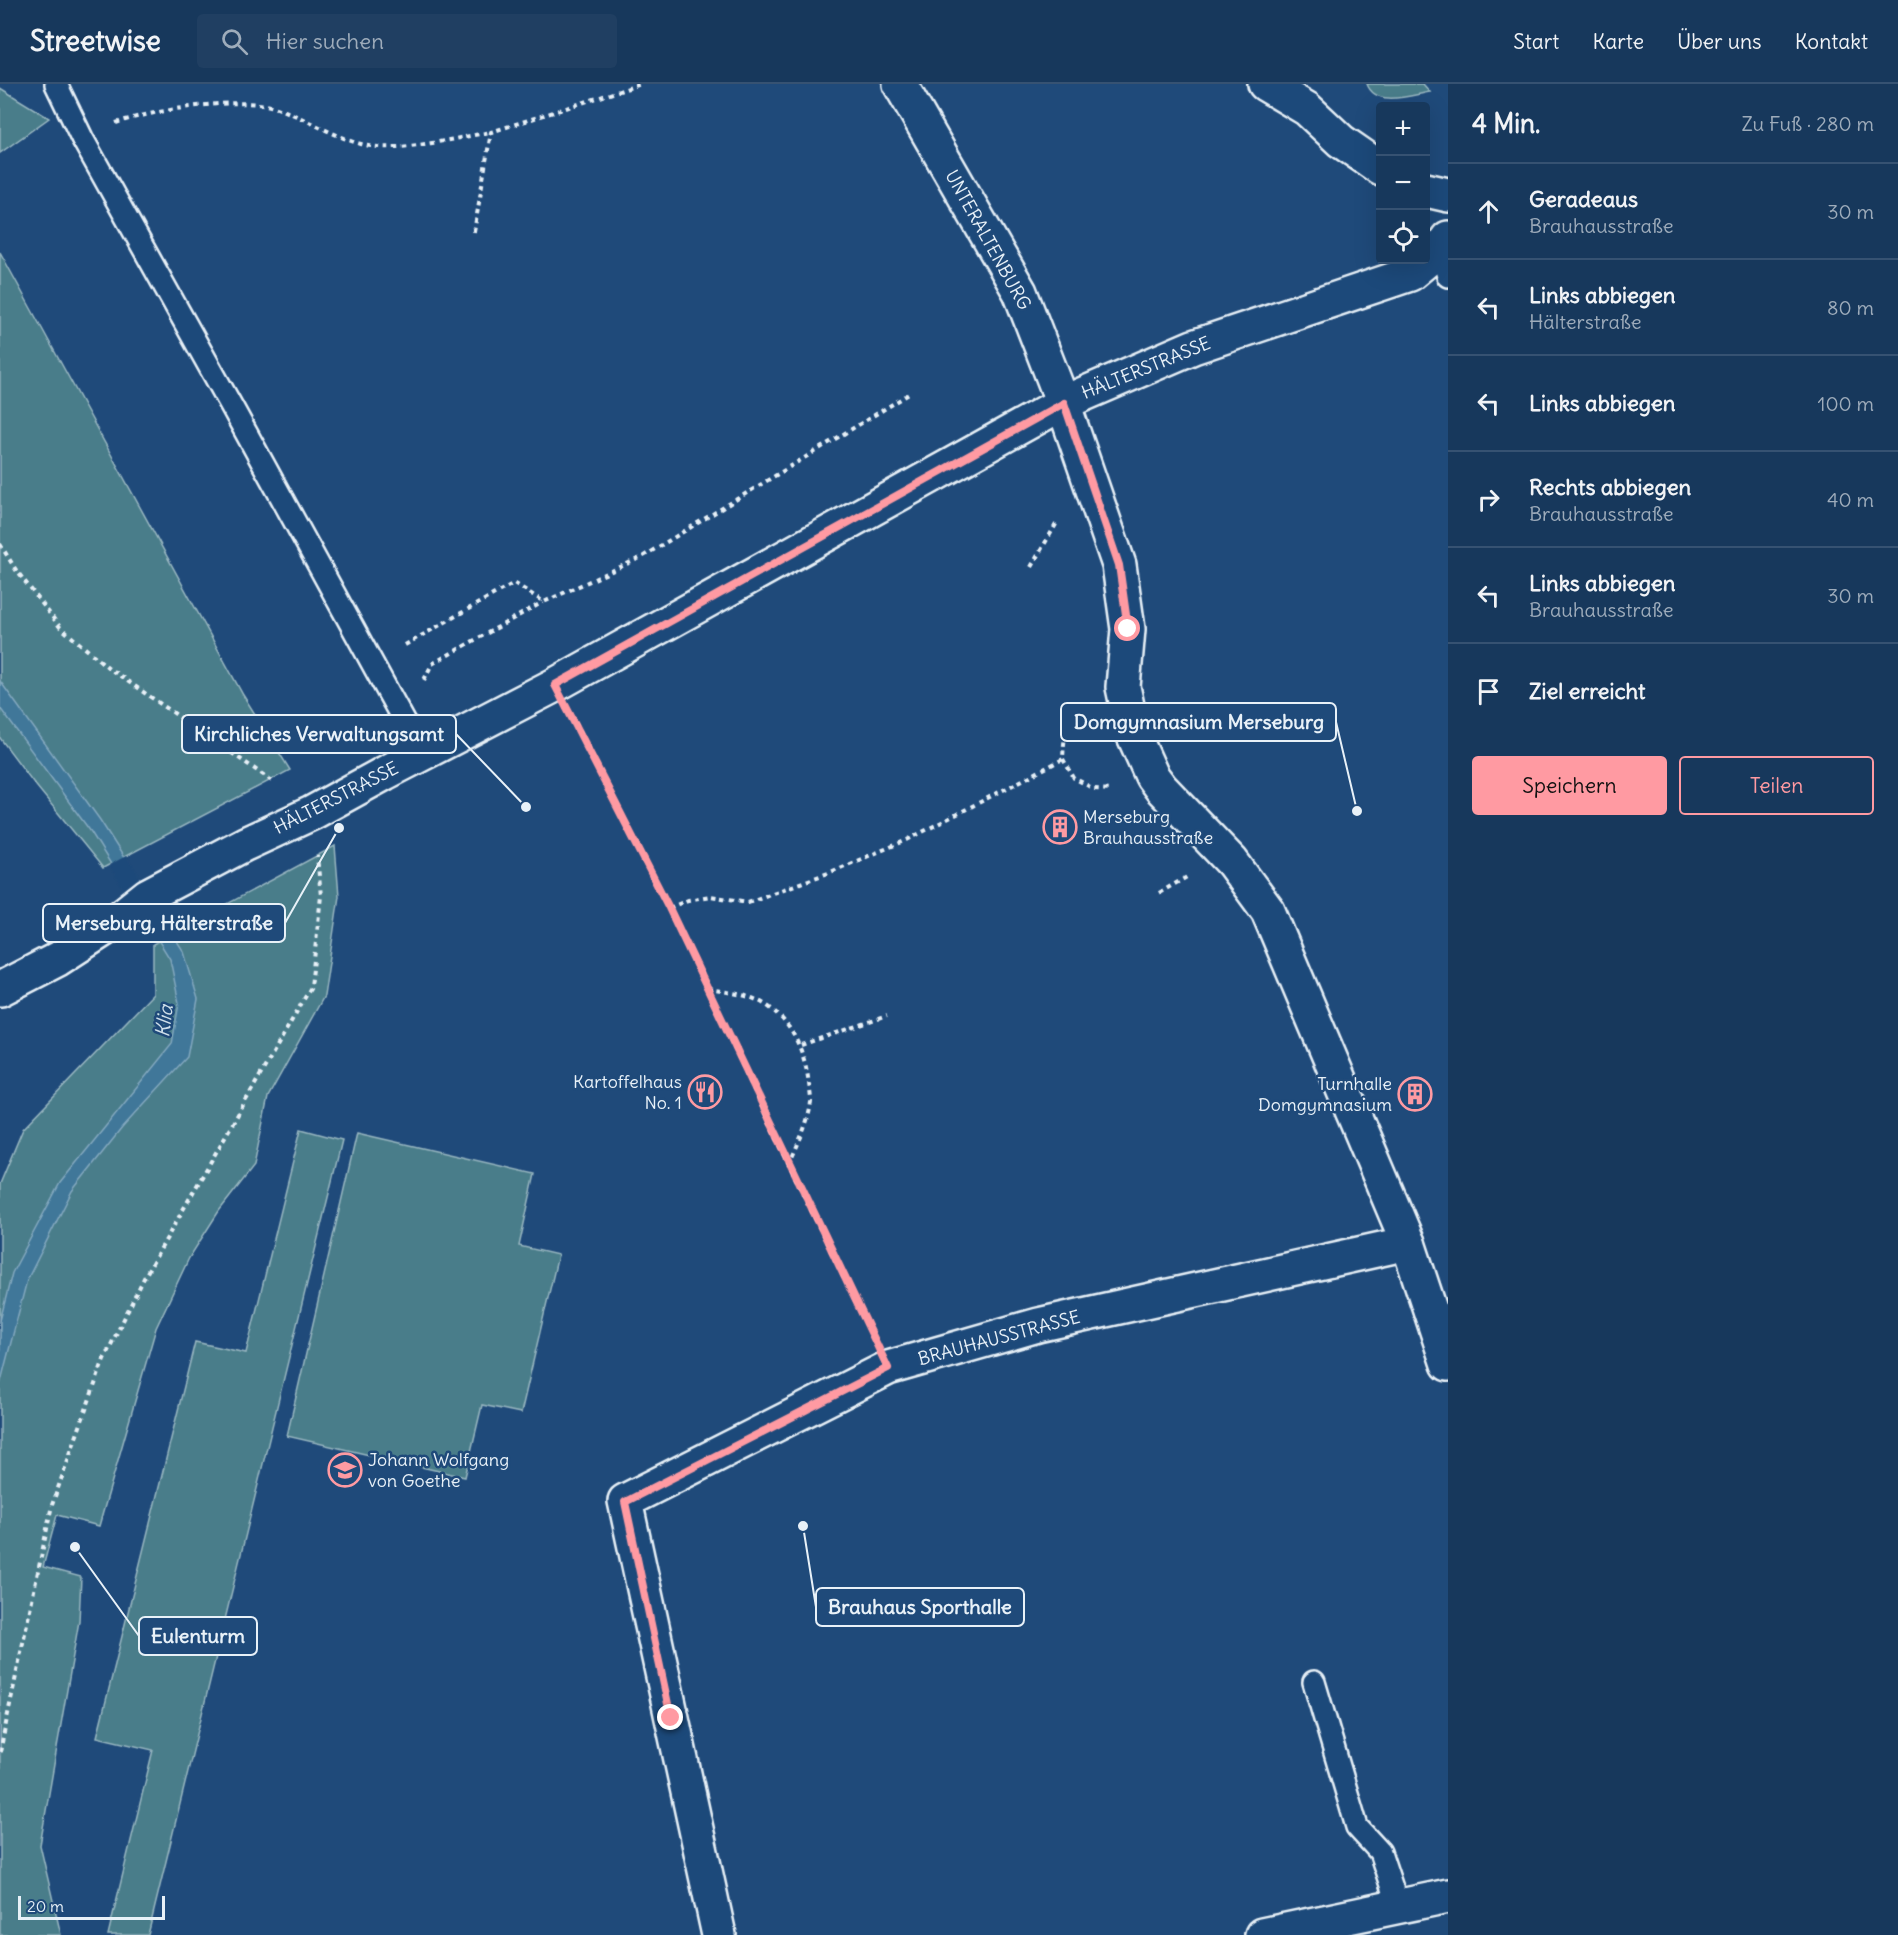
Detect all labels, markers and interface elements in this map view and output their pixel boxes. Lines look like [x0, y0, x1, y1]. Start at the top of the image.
search box [197, 14, 617, 68]
text: Streetwise [30, 23, 161, 59]
icon: search [218, 25, 251, 58]
text: Hier suchen [266, 27, 384, 55]
text: Start [1513, 28, 1559, 55]
text: Karte [1592, 28, 1644, 55]
text: Über uns [1677, 28, 1762, 55]
text: Kontakt [1795, 28, 1868, 55]
map controls [1376, 102, 1430, 264]
button: + [1376, 102, 1430, 156]
text: 4 Min. [1472, 107, 1540, 140]
text: Zu Fuß · 280 m [1742, 111, 1874, 136]
button: − [1376, 156, 1430, 210]
street label: UNTERALTENBURG [940, 166, 1036, 314]
text: Geradeaus [1529, 185, 1638, 213]
icon: ahead [1472, 195, 1505, 228]
text: 30 m [1827, 199, 1874, 224]
button: locate [1376, 210, 1430, 264]
text: Brauhausstraße [1529, 213, 1674, 238]
text: Links abbiegen [1529, 281, 1676, 309]
icon: left [1472, 291, 1505, 324]
text: 80 m [1827, 295, 1874, 320]
text: Hälterstraße [1529, 309, 1642, 334]
street label: HÄLTERSTRASSE [1078, 331, 1214, 404]
icon: left [1472, 387, 1505, 420]
text: Links abbiegen [1529, 389, 1676, 417]
text: 100 m [1817, 391, 1874, 416]
text: Rechts abbiegen [1529, 473, 1691, 501]
icon: right [1472, 483, 1505, 516]
text: 40 m [1827, 487, 1874, 512]
text: Brauhausstraße [1529, 501, 1674, 526]
text: Links abbiegen [1529, 569, 1676, 597]
icon: left [1472, 579, 1505, 612]
text: 30 m [1827, 583, 1874, 608]
text: Brauhausstraße [1529, 597, 1674, 622]
route start [1114, 615, 1140, 641]
icon: arrive [1472, 675, 1505, 708]
text: Ziel erreicht [1529, 677, 1646, 705]
callout: Domgymnasium Merseburg [1061, 703, 1336, 741]
text: Domgymnasium Merseburg [1074, 709, 1324, 734]
callout: Kirchliches Verwaltungsamt [182, 715, 456, 753]
text: Kirchliches Verwaltungsamt [194, 721, 444, 746]
street label: HÄLTERSTRASSE [270, 756, 402, 839]
button: Speichern [1472, 756, 1667, 815]
button: Teilen [1679, 756, 1874, 815]
place label: Merseburg Brauhausstraße [1083, 805, 1213, 849]
building icon: Merseburg Brauhausstraße [1042, 809, 1078, 845]
callout: Merseburg, Hälterstraße [43, 904, 285, 942]
text: Merseburg, Hälterstraße [55, 910, 273, 935]
water label: Klia [149, 1002, 178, 1039]
place label: Kartoffelhaus No. 1 [573, 1070, 682, 1114]
place label: Turnhalle Domgymnasium [1258, 1072, 1392, 1116]
restaurant icon: Kartoffelhaus No. 1 [687, 1074, 723, 1110]
building icon: Turnhalle Domgymnasium [1397, 1076, 1433, 1112]
street label: BRAUHAUSSTRASSE [915, 1305, 1082, 1370]
place label: Johann Wolfgang von Goethe [368, 1448, 509, 1492]
school or university icon: Johann Wolfgang von Goethe [327, 1452, 363, 1488]
callout: Brauhaus Sporthalle [816, 1588, 1024, 1626]
text: Brauhaus Sporthalle [828, 1594, 1012, 1619]
callout: Eulenturm [139, 1617, 257, 1655]
text: Eulenturm [151, 1623, 245, 1648]
route end [657, 1704, 683, 1730]
scale bar [18, 1893, 165, 1920]
text: 20 m [27, 1896, 64, 1916]

